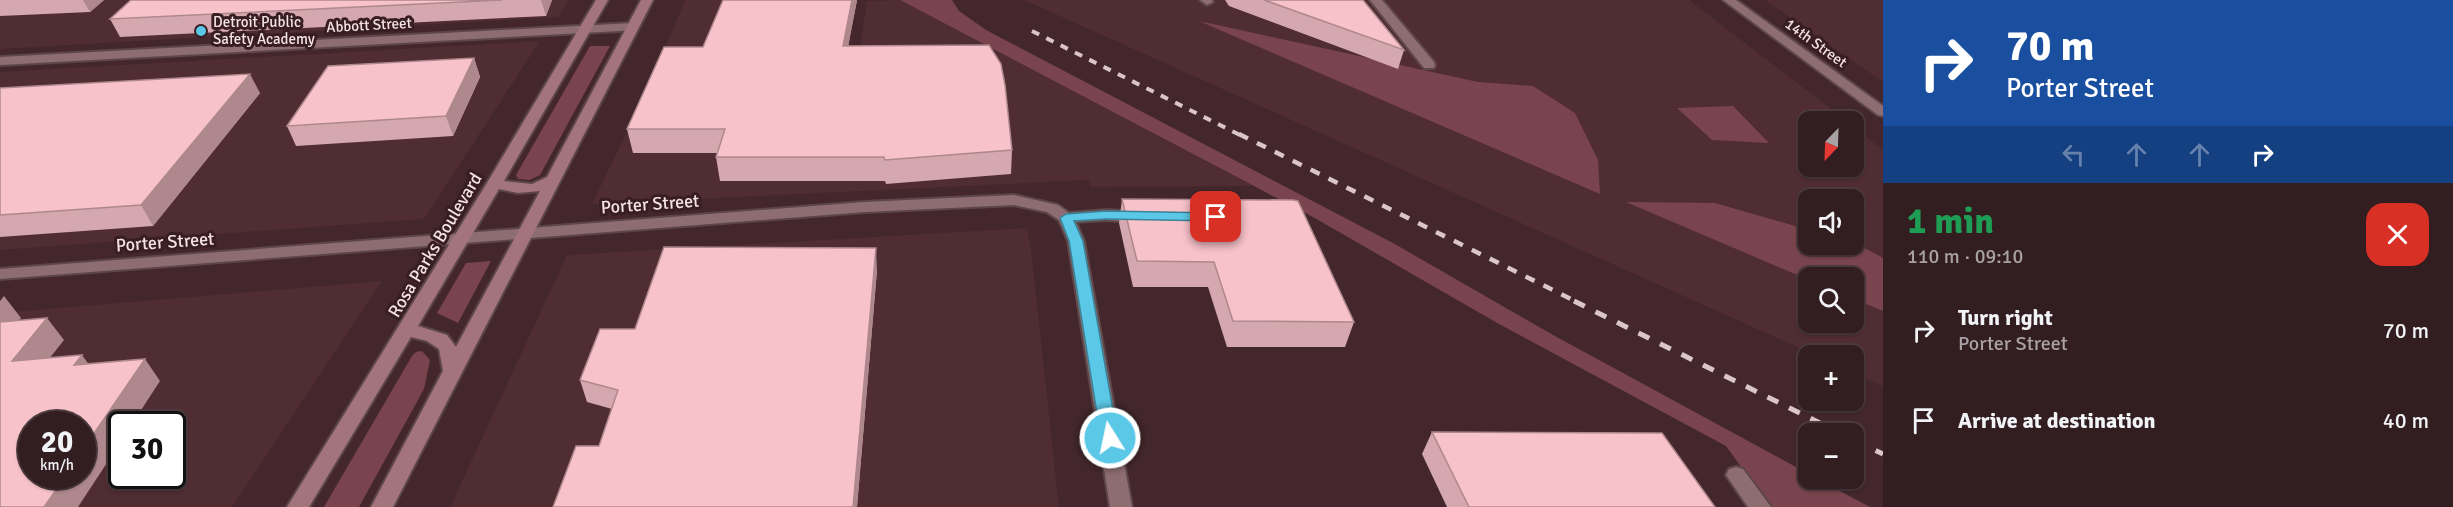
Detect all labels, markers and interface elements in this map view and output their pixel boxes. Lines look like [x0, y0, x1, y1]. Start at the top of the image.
place label: Detroit Public Safety Academy [213, 13, 315, 48]
street label: Abbott Street [326, 14, 412, 36]
street label: 14th Street [1782, 15, 1850, 71]
text: 70 m [2006, 21, 2095, 72]
marker: Detroit Public Safety Academy [194, 24, 208, 38]
icon: right [1907, 24, 1985, 102]
text: Porter Street [2006, 72, 2154, 105]
north arrow [1798, 111, 1864, 177]
map controls [1798, 111, 1864, 489]
icon: left [2057, 138, 2090, 171]
icon: ahead [2120, 138, 2153, 171]
icon: ahead [2183, 138, 2216, 171]
icon: right [2246, 138, 2279, 171]
street label: Rosa Parks Boulevard [383, 169, 487, 321]
button: sound [1798, 189, 1864, 255]
street label: Porter Street [600, 190, 700, 218]
pin [1190, 191, 1241, 242]
text: 1 min [1907, 199, 1994, 244]
icon: arrive [1199, 200, 1232, 233]
button: close [2366, 203, 2429, 266]
street label: Porter Street [115, 228, 215, 256]
text: 110 m · 09:10 [1907, 244, 2023, 269]
button: search [1798, 267, 1864, 333]
text: Turn right [1958, 304, 2053, 331]
icon: right [1907, 314, 1940, 347]
text: 70 m [2383, 317, 2429, 344]
text: Porter Street [1958, 331, 2068, 356]
button: + [1798, 345, 1864, 411]
icon: arrive [1907, 404, 1940, 437]
position arrow [1078, 406, 1142, 470]
text: Arrive at destination [1958, 407, 2155, 434]
text: 40 m [2383, 407, 2429, 434]
speed limit sign: 30 [108, 411, 186, 489]
button: − [1798, 423, 1864, 489]
text: 20 [41, 424, 73, 461]
text: km/h [40, 456, 74, 474]

